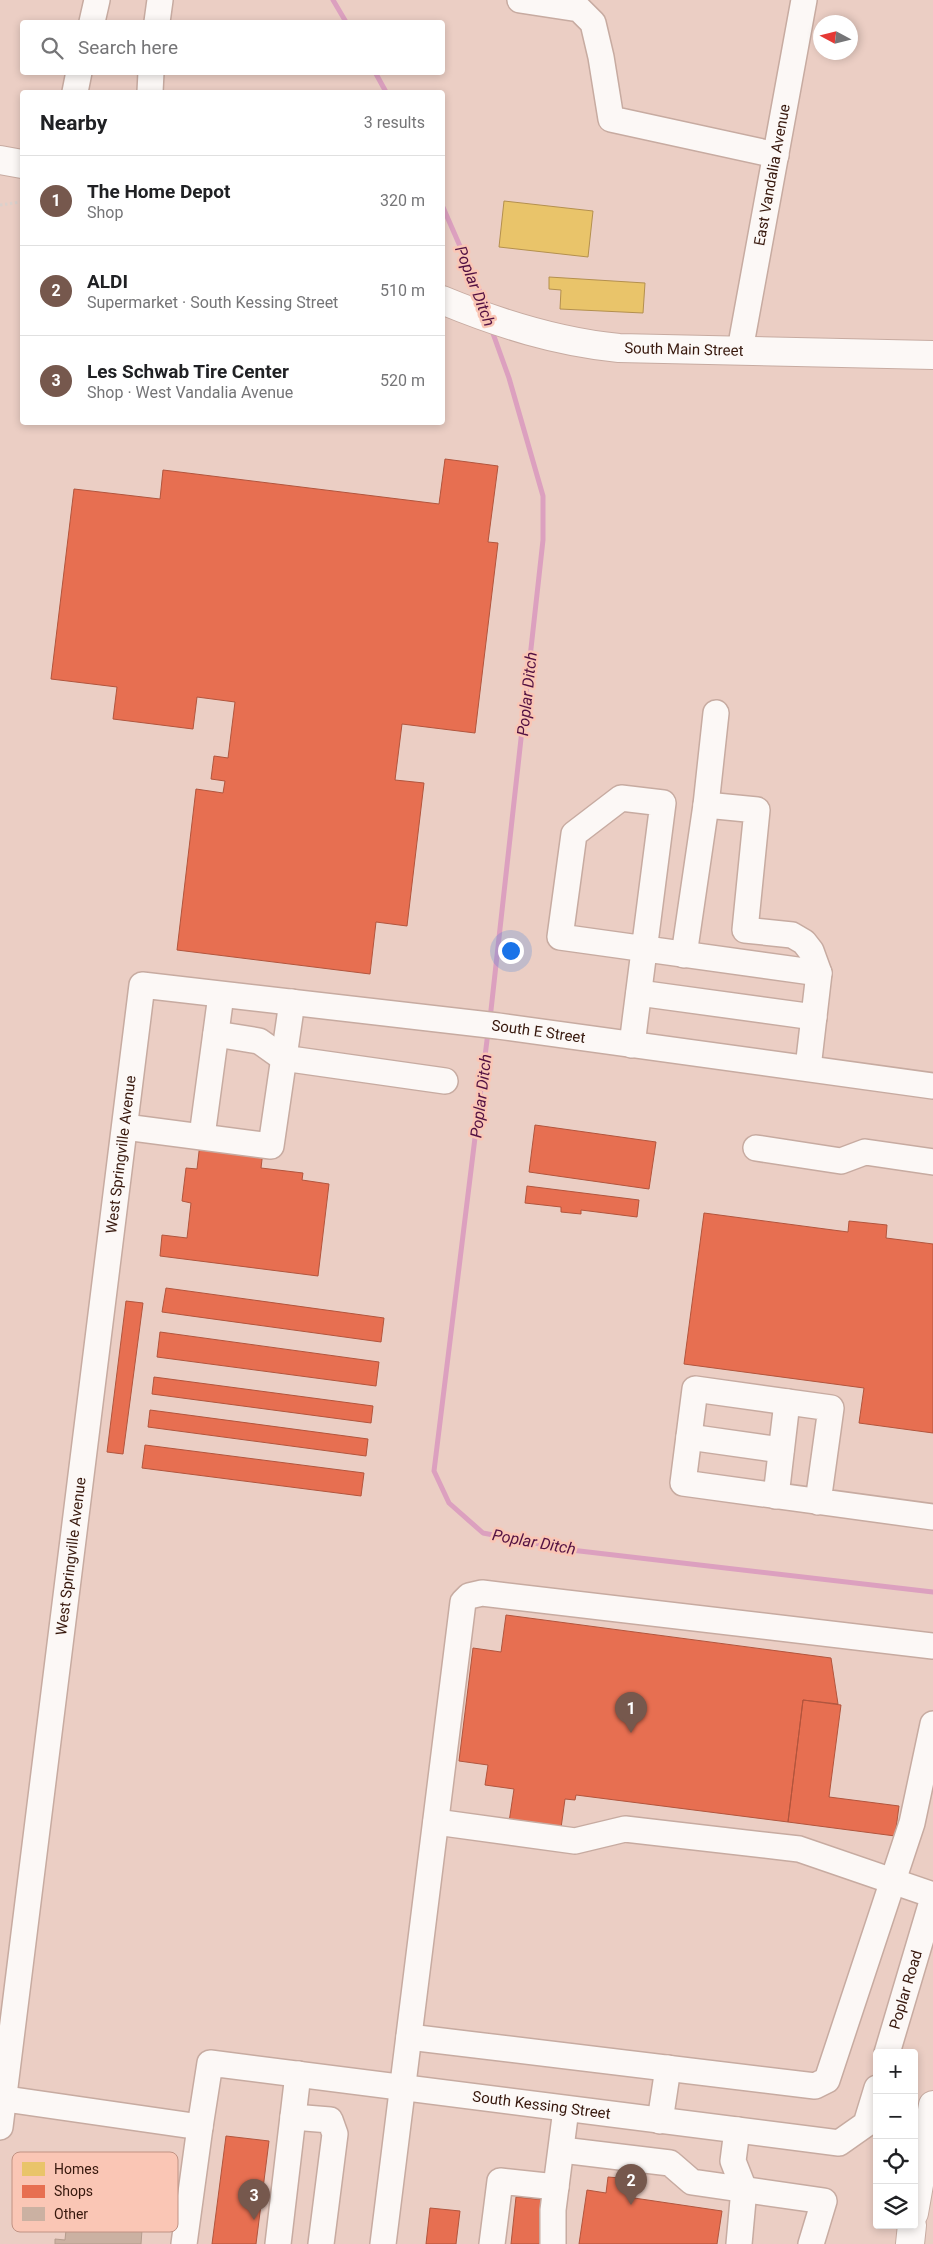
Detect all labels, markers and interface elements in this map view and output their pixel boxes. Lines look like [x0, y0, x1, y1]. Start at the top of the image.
north arrow [813, 15, 858, 60]
search box [20, 20, 445, 75]
icon: search [38, 34, 66, 62]
text: Search here [78, 36, 178, 59]
street label: East Vandalia Avenue [750, 103, 794, 247]
text: Nearby [40, 111, 107, 135]
text: 3 results [364, 113, 425, 132]
text: The Home Depot [87, 180, 230, 203]
text: 1 [51, 191, 61, 210]
text: 320 m [380, 191, 425, 210]
text: Shop [87, 203, 123, 222]
water label: Poplar Ditch [451, 243, 499, 329]
text: ALDI [87, 270, 128, 293]
text: 2 [51, 281, 61, 300]
text: 510 m [380, 281, 425, 300]
text: Supermarket · South Kessing Street [87, 293, 338, 312]
street label: South Main Street [624, 339, 744, 360]
text: Les Schwab Tire Center [87, 360, 289, 383]
text: 3 [51, 371, 61, 390]
text: 520 m [380, 371, 425, 390]
text: Shop · West Vandalia Avenue [87, 383, 293, 402]
water label: Poplar Ditch [513, 651, 541, 737]
your location [498, 938, 524, 964]
street label: South E Street [491, 1016, 587, 1047]
water label: Poplar Ditch [466, 1053, 496, 1139]
street label: West Springville Avenue [102, 1074, 140, 1235]
street label: West Springville Avenue [52, 1476, 90, 1637]
water label: Poplar Ditch [491, 1525, 577, 1559]
pin: 1 [615, 1692, 647, 1733]
street label: Poplar Road [886, 1948, 926, 2031]
map controls [873, 2049, 918, 2229]
button: + [873, 2049, 918, 2094]
street label: South Kessing Street [471, 2087, 612, 2123]
button: − [873, 2094, 918, 2139]
button: locate [873, 2139, 918, 2184]
legend [12, 2152, 178, 2232]
text: Homes [54, 2161, 99, 2177]
pin: 2 [615, 2164, 647, 2205]
pin: 3 [238, 2179, 270, 2220]
text: Shops [54, 2183, 93, 2199]
button: layers [873, 2184, 918, 2229]
text: Other [54, 2206, 88, 2222]

